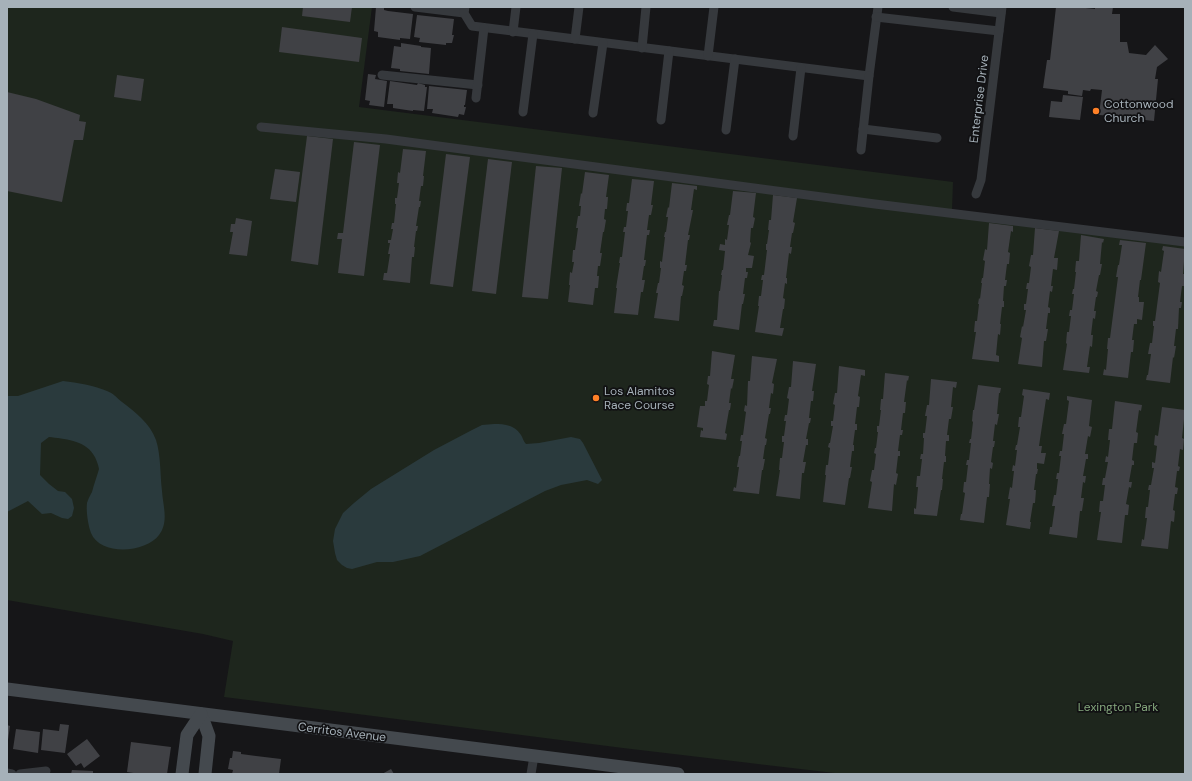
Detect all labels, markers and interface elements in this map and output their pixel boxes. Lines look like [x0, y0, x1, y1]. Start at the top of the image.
street label: Enterprise Drive [966, 54, 992, 144]
place label: Cottonwood Church [1104, 96, 1173, 126]
marker: Cottonwood Church [1091, 106, 1101, 116]
place label: Los Alamitos Race Course [604, 383, 675, 413]
marker: Los Alamitos Race Course [591, 393, 601, 403]
park label: Lexington Park [1078, 699, 1158, 715]
street label: Cerritos Avenue [297, 719, 387, 745]

